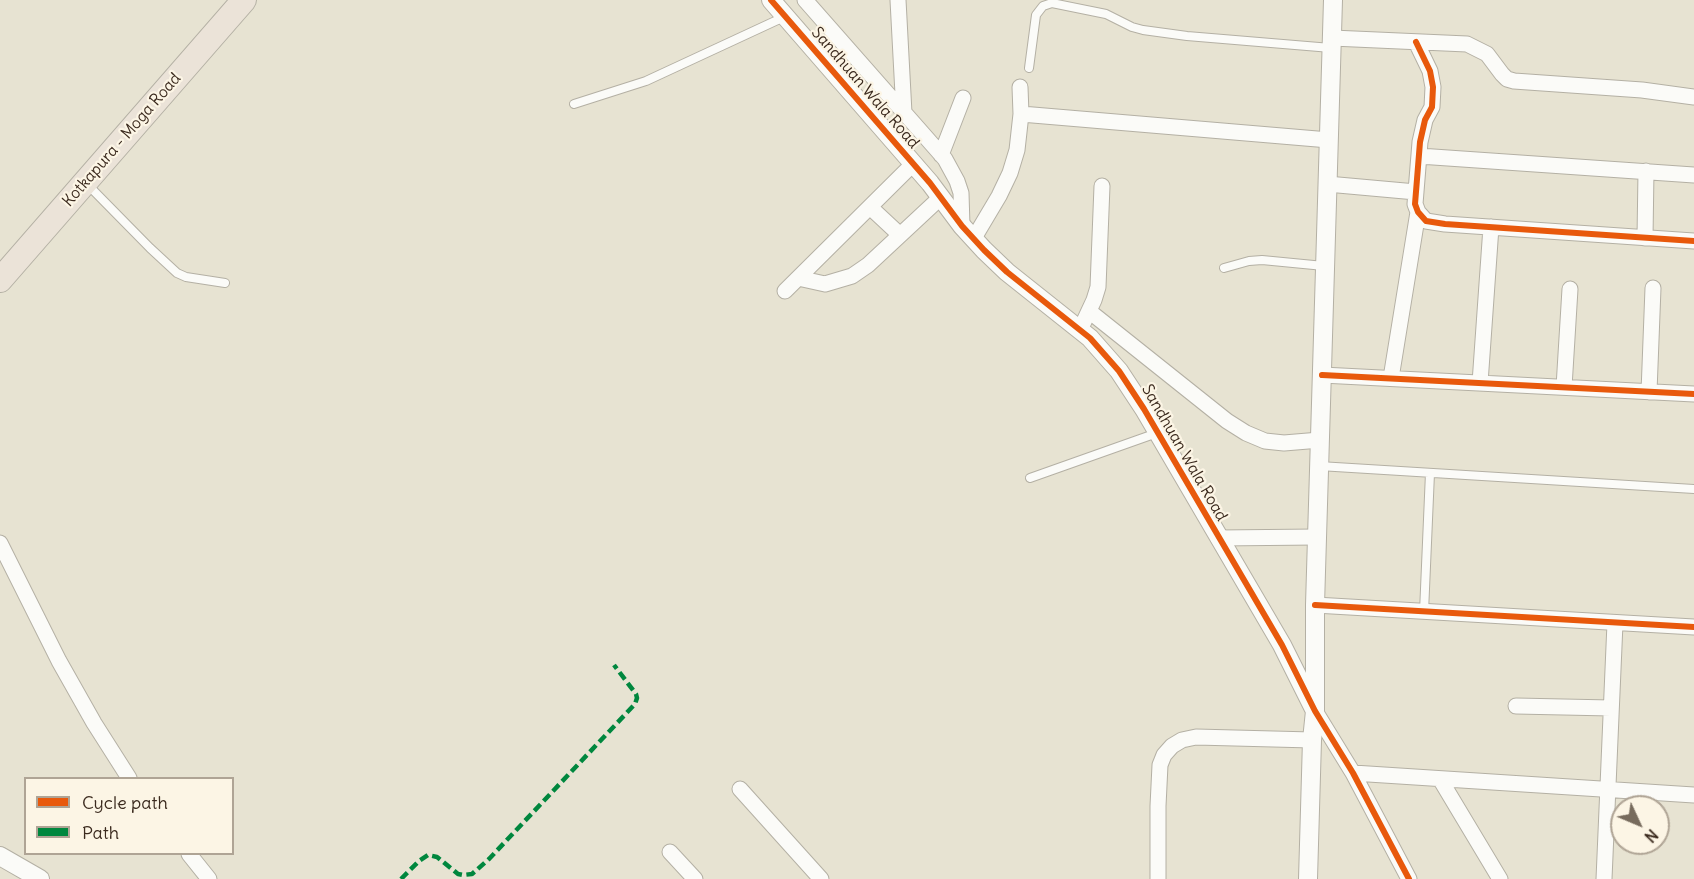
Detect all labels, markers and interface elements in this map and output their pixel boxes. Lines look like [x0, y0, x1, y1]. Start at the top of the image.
street label: Sandhuan Wala Road [807, 23, 923, 153]
street label: Kotkapura - Moga Road [59, 69, 185, 211]
street label: Sandhuan Wala Road [1137, 381, 1231, 525]
legend [24, 777, 234, 855]
text: Cycle path [82, 791, 168, 814]
north arrow [1610, 795, 1670, 855]
text: Path [82, 821, 119, 844]
text: N [1640, 825, 1663, 847]

